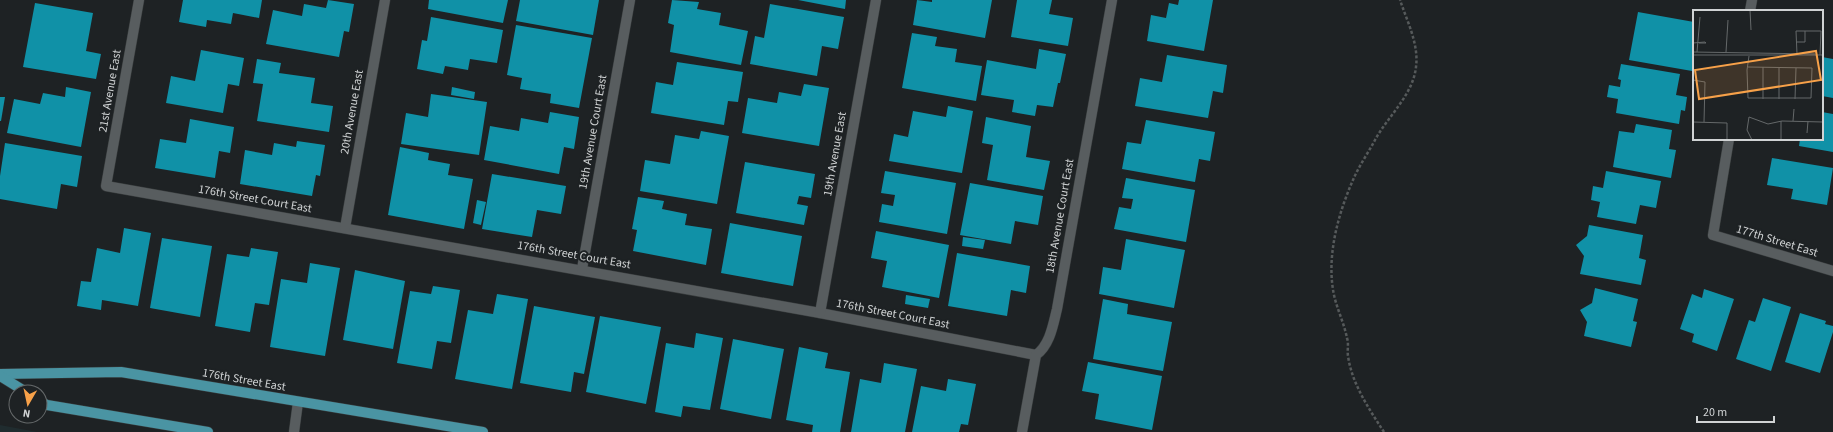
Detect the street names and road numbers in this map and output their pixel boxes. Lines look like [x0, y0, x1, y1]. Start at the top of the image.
street label: 21st Avenue East [94, 48, 126, 134]
street label: 20th Avenue East [336, 68, 368, 156]
street label: 19th Avenue Court East [575, 73, 611, 191]
street label: 19th Avenue East [819, 110, 851, 198]
street label: 18th Avenue Court East [1042, 157, 1078, 275]
street label: 176th Street Court East [197, 181, 313, 217]
street label: 177th Street East [1734, 221, 1820, 261]
street label: 176th Street Court East [516, 237, 632, 273]
street label: 176th Street Court East [835, 295, 951, 333]
street label: 176th Street East [201, 364, 287, 396]

